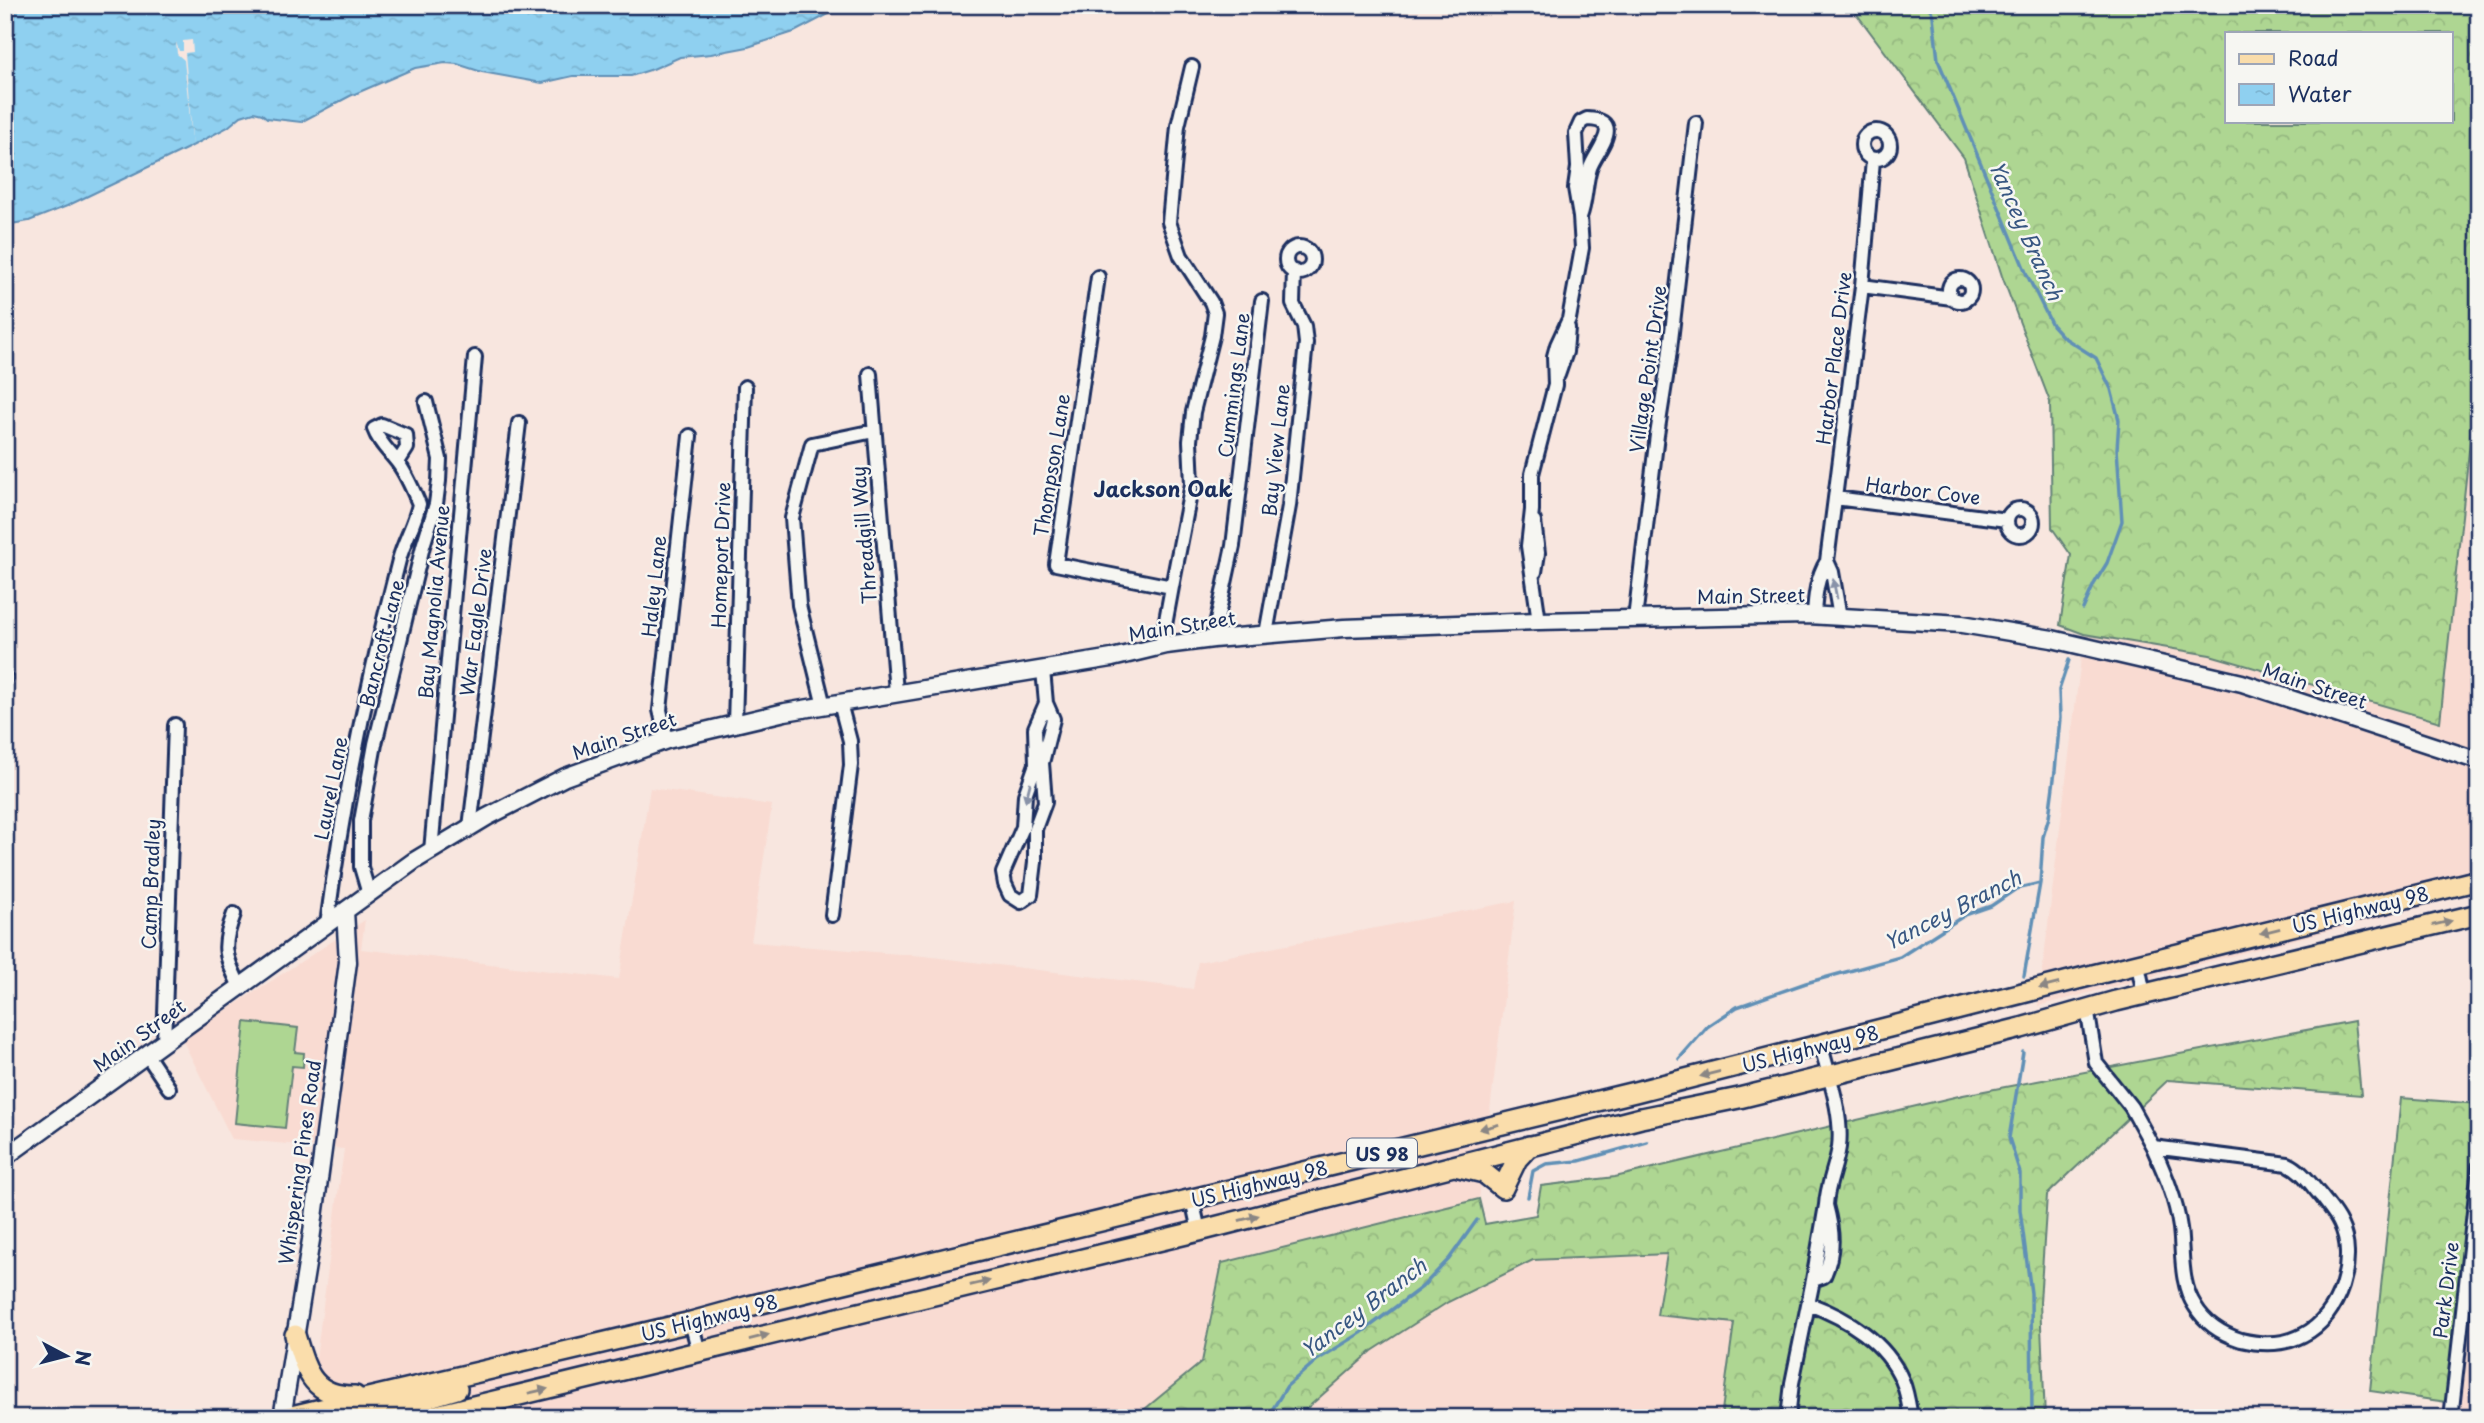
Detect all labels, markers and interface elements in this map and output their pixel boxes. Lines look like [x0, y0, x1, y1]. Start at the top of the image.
legend [2225, 32, 2452, 122]
text: Road [2288, 41, 2339, 73]
text: Water [2288, 77, 2352, 109]
water label: Yancey Branch [1982, 155, 2072, 306]
street label: Harbor Place Drive [1808, 270, 1858, 446]
street label: Village Point Drive [1621, 284, 1673, 454]
street label: Cummings Lane [1210, 311, 1256, 459]
street label: Bay View Lane [1254, 382, 1296, 518]
street label: Thompson Lane [1026, 391, 1076, 539]
street label: Threadgill Way [843, 465, 883, 605]
street label: Harbor Cove [1864, 469, 1982, 511]
district label: Jackson Oak [1093, 472, 1233, 504]
street label: Homeport Drive [703, 481, 737, 629]
street label: Bay Magnolia Avenue [411, 504, 455, 700]
street label: Haley Lane [634, 534, 672, 638]
street label: War Eagle Drive [452, 546, 498, 698]
street label: Bancroft Lane [352, 576, 410, 710]
one-way arrow [1830, 577, 1841, 599]
street label: Main Street [1697, 580, 1806, 610]
street label: Main Street [1126, 603, 1238, 647]
street label: Main Street [2259, 655, 2371, 715]
street label: Main Street [568, 704, 680, 766]
street label: Laurel Lane [306, 734, 354, 842]
one-way arrow [1022, 781, 1033, 803]
street label: Camp Bradley [134, 818, 166, 950]
water label: Yancey Branch [1878, 860, 2027, 957]
street label: US Highway 98 [2289, 878, 2431, 940]
one-way arrow [2431, 917, 2453, 928]
one-way arrow [2259, 926, 2281, 937]
one-way arrow [2038, 981, 2060, 992]
street label: Main Street [87, 992, 191, 1078]
street label: US Highway 98 [1739, 1017, 1881, 1079]
street label: Whispering Pines Road [271, 1058, 327, 1266]
one-way arrow [1699, 1069, 1721, 1080]
one-way arrow [1478, 1122, 1500, 1133]
road number: US 98 [1347, 1138, 1417, 1168]
street label: US Highway 98 [1188, 1152, 1330, 1214]
one-way arrow [1238, 1212, 1260, 1223]
street label: Park Drive [2425, 1240, 2465, 1340]
water label: Yancey Branch [1294, 1249, 1433, 1365]
one-way arrow [969, 1278, 991, 1289]
street label: US Highway 98 [638, 1286, 780, 1348]
north arrow [32, 1322, 102, 1392]
one-way arrow [748, 1332, 770, 1343]
text: N [69, 1349, 99, 1367]
one-way arrow [527, 1385, 549, 1396]

